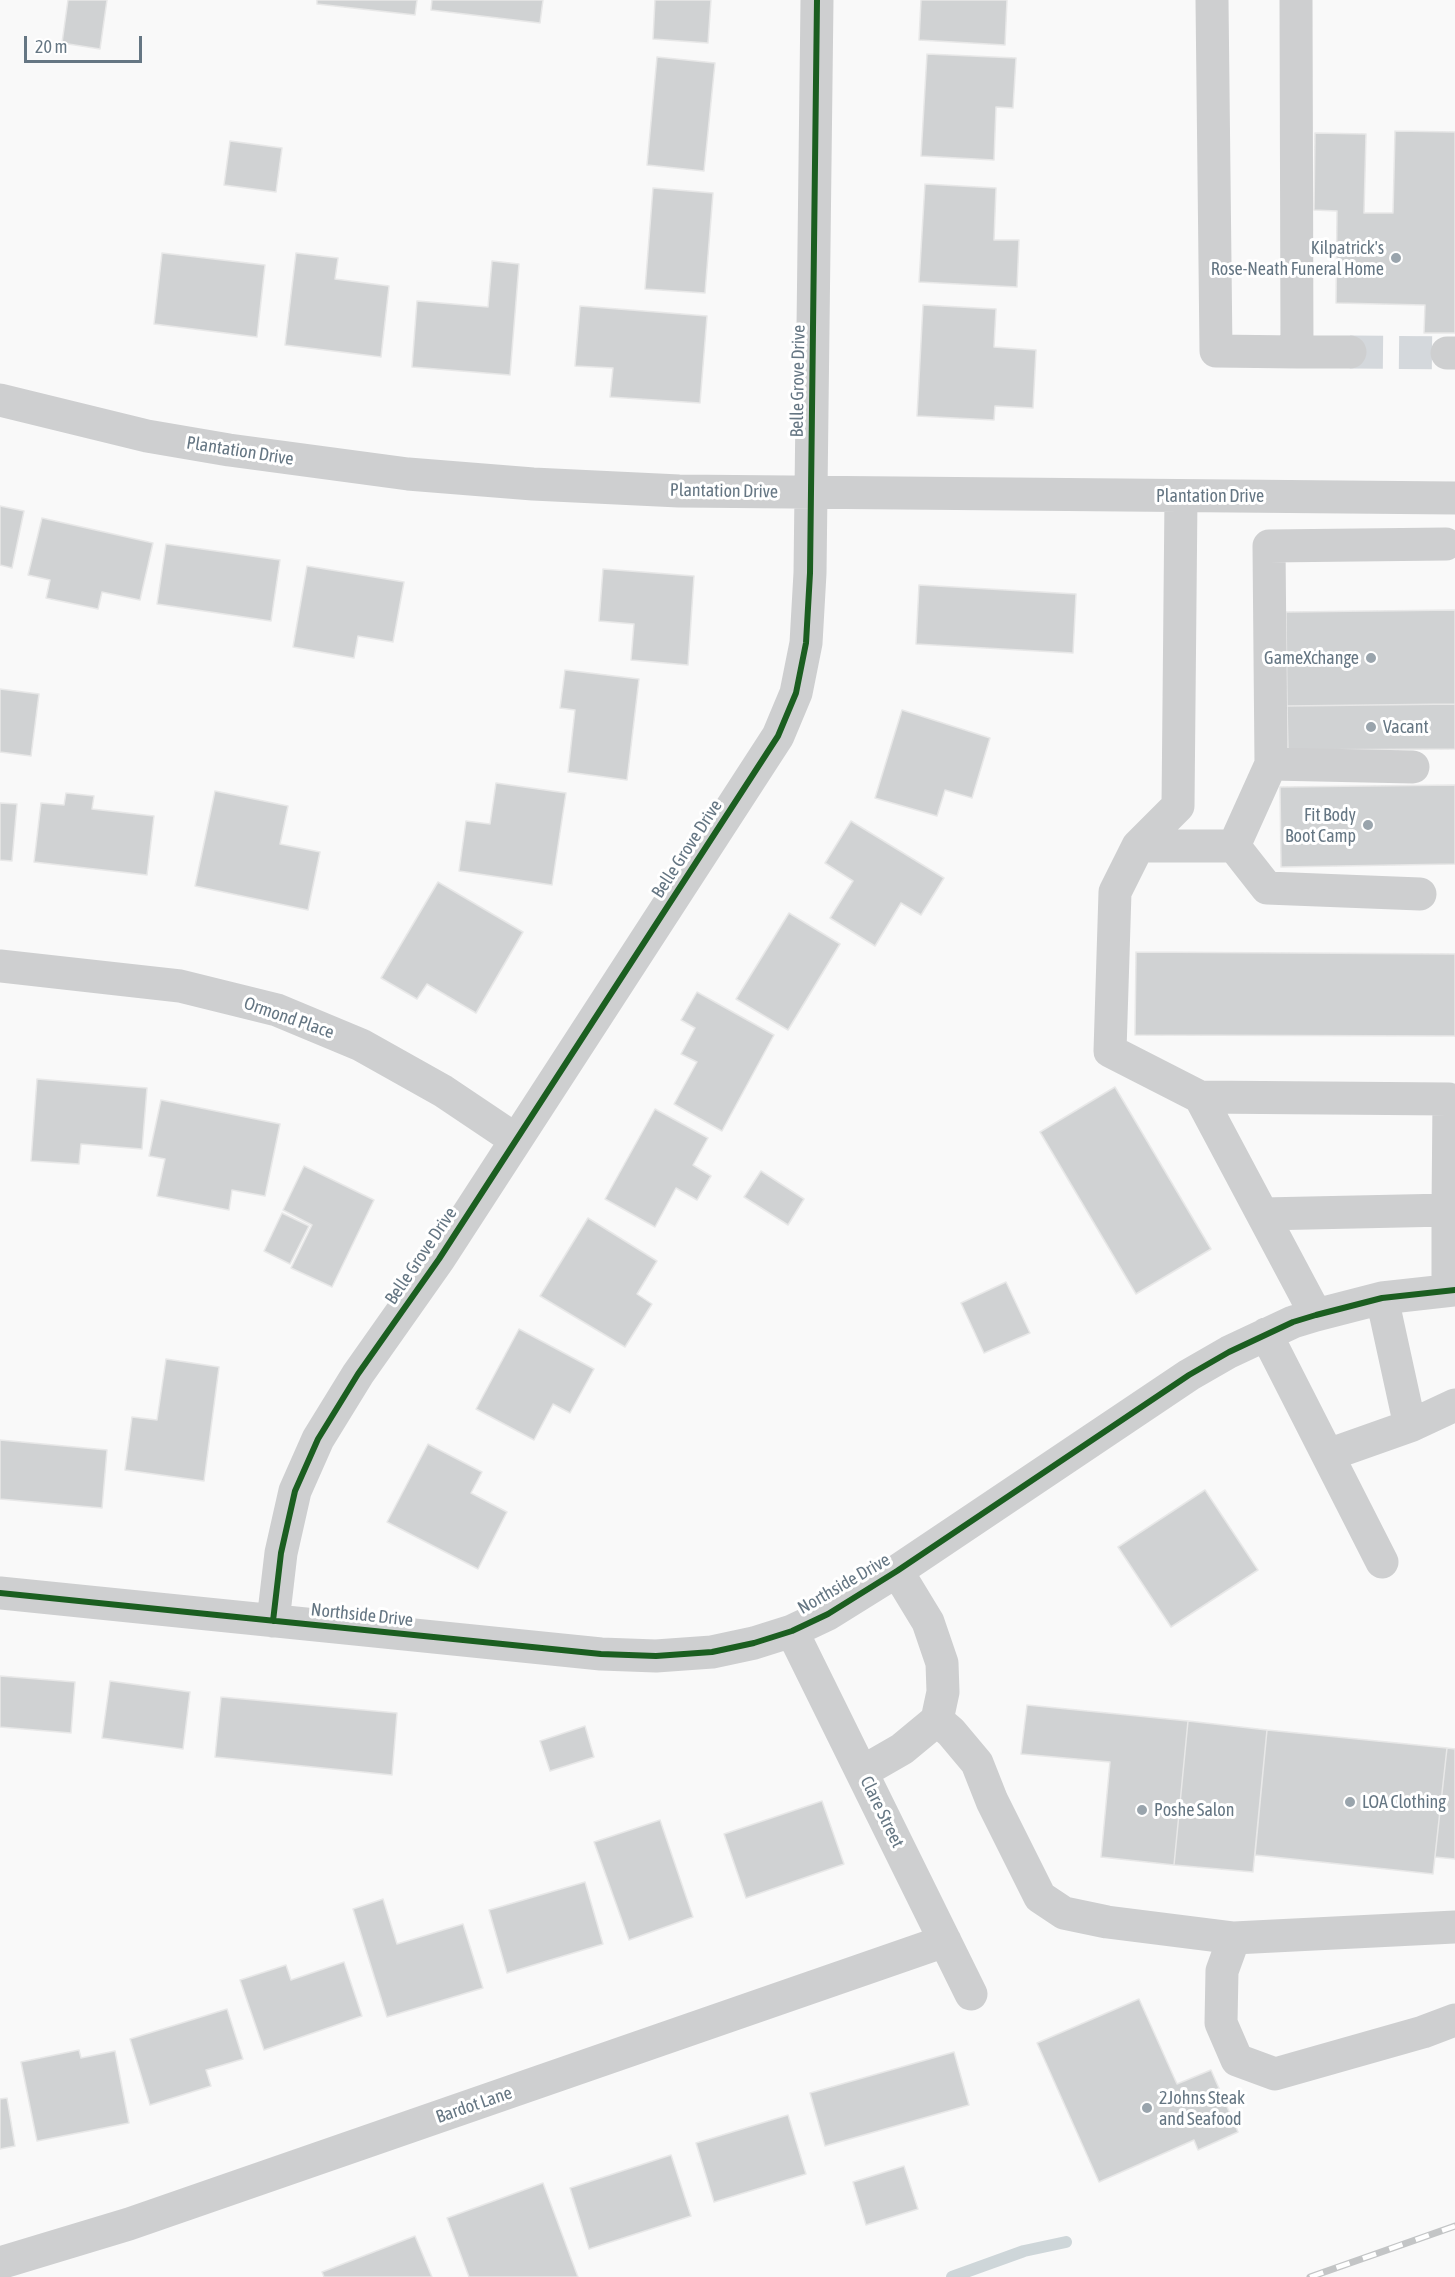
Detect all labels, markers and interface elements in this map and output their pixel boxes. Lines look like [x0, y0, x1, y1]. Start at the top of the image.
scale bar [27, 24, 146, 62]
text: 20 m [35, 36, 67, 57]
place label: Kilpatrick's Rose-Neath Funeral Home [1211, 237, 1384, 280]
marker: Kilpatrick's Rose-Neath Funeral Home [1389, 251, 1403, 265]
street label: Belle Grove Drive [786, 324, 810, 438]
street label: Plantation Drive [185, 432, 295, 470]
street label: Plantation Drive [670, 479, 778, 503]
street label: Plantation Drive [1156, 485, 1264, 507]
place label: GameXchange [1264, 647, 1359, 669]
marker: GameXchange [1364, 651, 1378, 665]
place label: Vacant [1383, 716, 1429, 738]
marker: Vacant [1364, 720, 1378, 734]
street label: Belle Grove Drive [647, 796, 727, 902]
place label: Fit Body Boot Camp [1285, 804, 1356, 846]
marker: Fit Body Boot Camp [1361, 818, 1375, 832]
street label: Ormond Place [241, 993, 337, 1043]
street label: Belle Grove Drive [381, 1203, 461, 1309]
street label: Northside Drive [794, 1549, 894, 1619]
street label: Northside Drive [310, 1599, 414, 1631]
street label: Clare Street [855, 1773, 909, 1851]
place label: LOA Clothing [1362, 1791, 1446, 1813]
marker: LOA Clothing [1343, 1795, 1357, 1809]
place label: Poshe Salon [1154, 1799, 1235, 1821]
marker: Poshe Salon [1135, 1803, 1149, 1817]
street label: Bardot Lane [433, 2082, 515, 2128]
place label: 2Johns Steak and Seafood [1159, 2087, 1245, 2130]
marker: 2Johns Steak and Seafood [1140, 2101, 1154, 2115]

